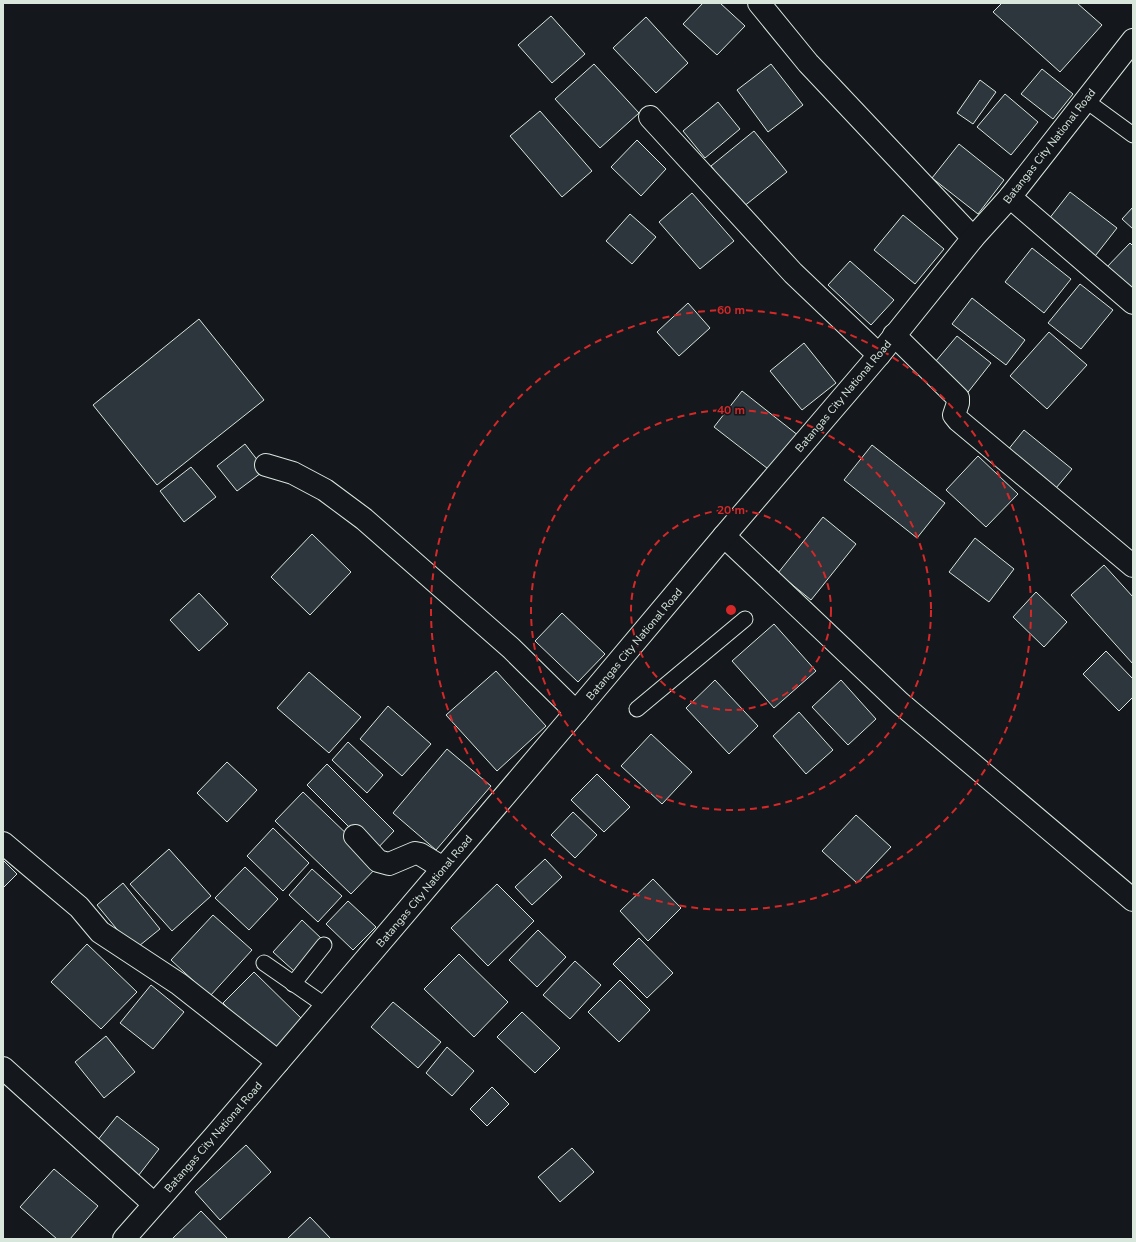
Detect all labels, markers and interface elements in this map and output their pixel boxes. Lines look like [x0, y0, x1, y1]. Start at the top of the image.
street label: Batangas City National Road [1000, 86, 1099, 207]
text: 60 m [717, 302, 745, 318]
street label: Batangas City National Road [792, 337, 895, 456]
text: 40 m [717, 402, 745, 418]
text: 20 m [717, 502, 745, 518]
street label: Batangas City National Road [583, 585, 686, 704]
centre of rings [724, 603, 738, 617]
street label: Batangas City National Road [373, 832, 476, 951]
street label: Batangas City National Road [161, 1079, 266, 1196]

